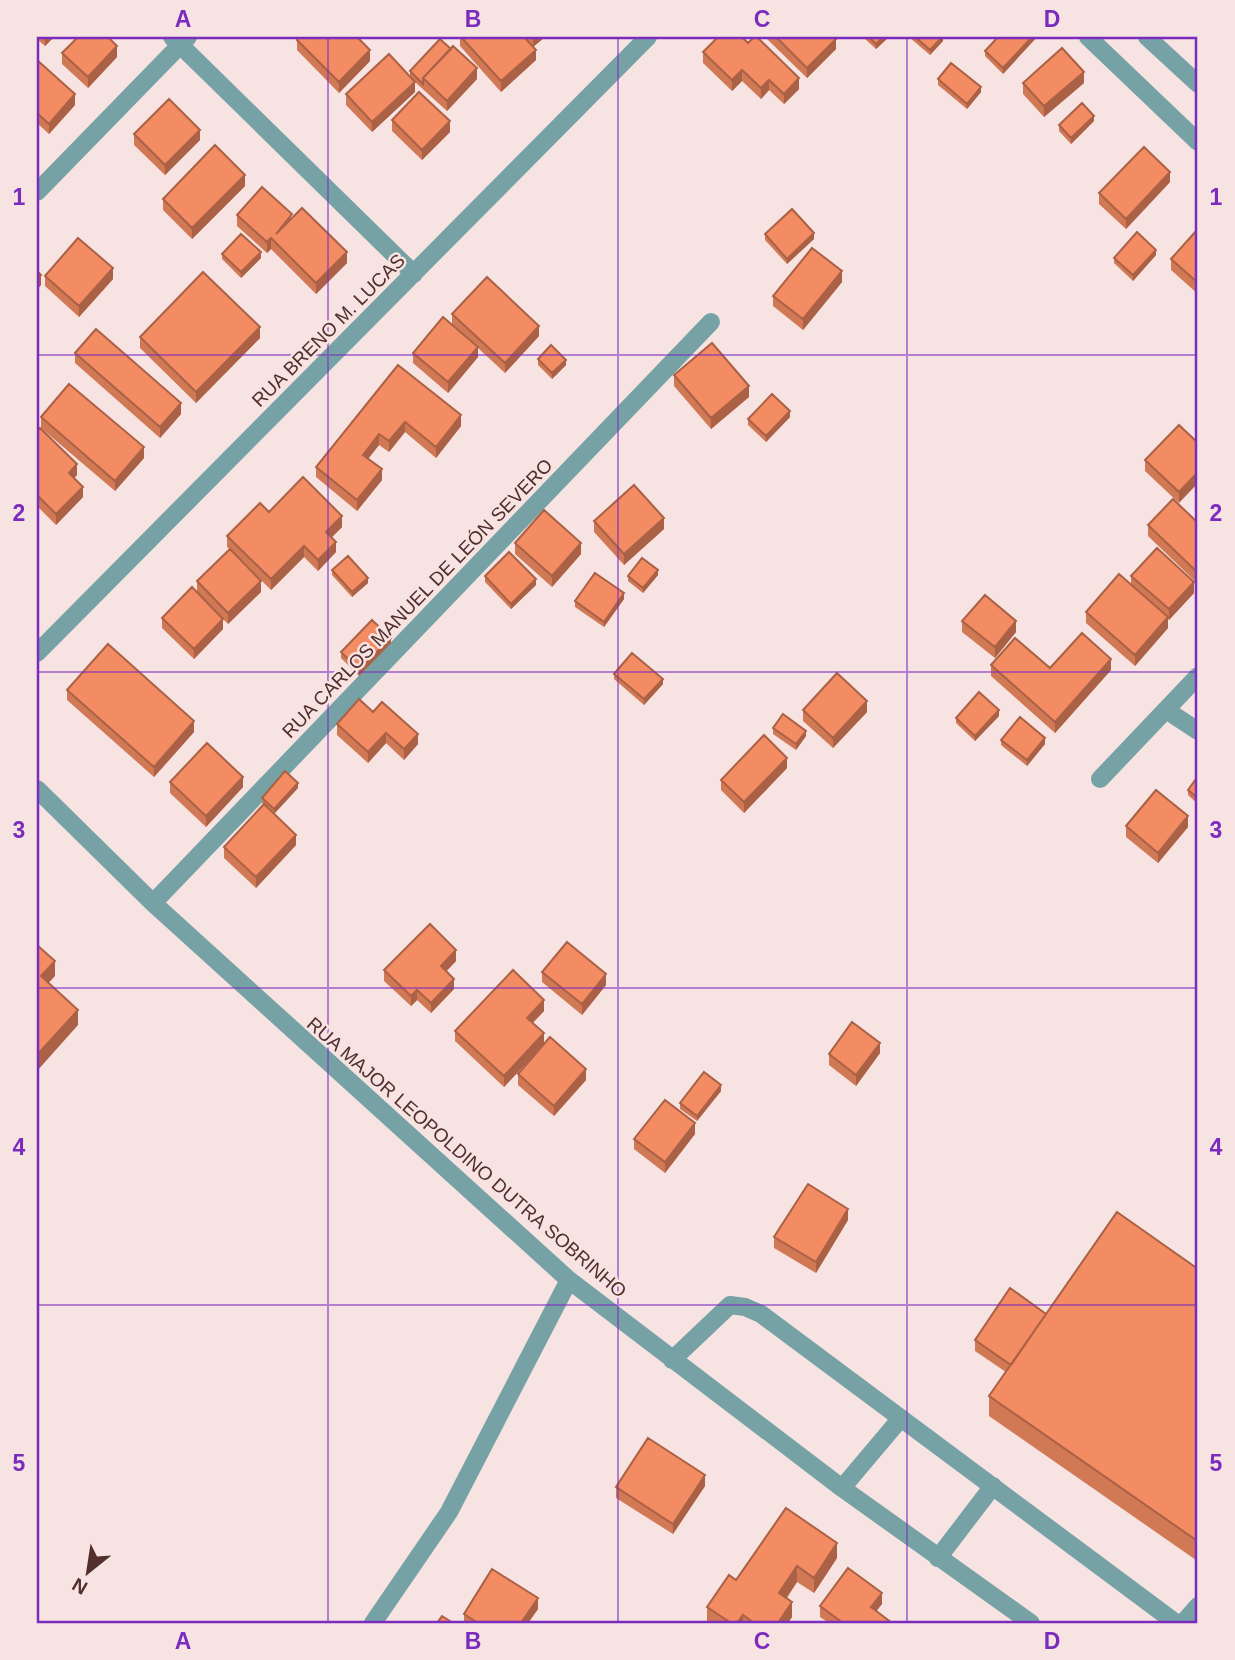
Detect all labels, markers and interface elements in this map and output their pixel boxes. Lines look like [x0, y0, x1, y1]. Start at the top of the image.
text: A [175, 6, 191, 32]
text: B [465, 6, 481, 32]
text: C [754, 6, 770, 32]
text: D [1044, 6, 1060, 32]
text: 1 [13, 184, 26, 210]
text: 1 [1210, 184, 1223, 210]
street label: RUA BRENO M. LUCAS [248, 250, 409, 411]
street label: RUA CARLOS MANUEL DE LEÓN SEVERO [278, 455, 557, 742]
text: 2 [13, 500, 25, 526]
text: 2 [1210, 500, 1222, 526]
text: 3 [13, 817, 25, 843]
text: 3 [1210, 817, 1222, 843]
street label: RUA MAJOR LEOPOLDINO DUTRA SOBRINHO [303, 1013, 631, 1302]
text: 4 [13, 1134, 26, 1160]
text: 4 [1210, 1134, 1223, 1160]
text: 5 [13, 1450, 26, 1476]
text: 5 [1210, 1450, 1223, 1476]
north arrow [52, 1538, 122, 1608]
text: N [69, 1574, 91, 1599]
text: A [175, 1628, 191, 1654]
text: B [465, 1628, 481, 1654]
text: C [754, 1628, 770, 1654]
text: D [1044, 1628, 1060, 1654]

